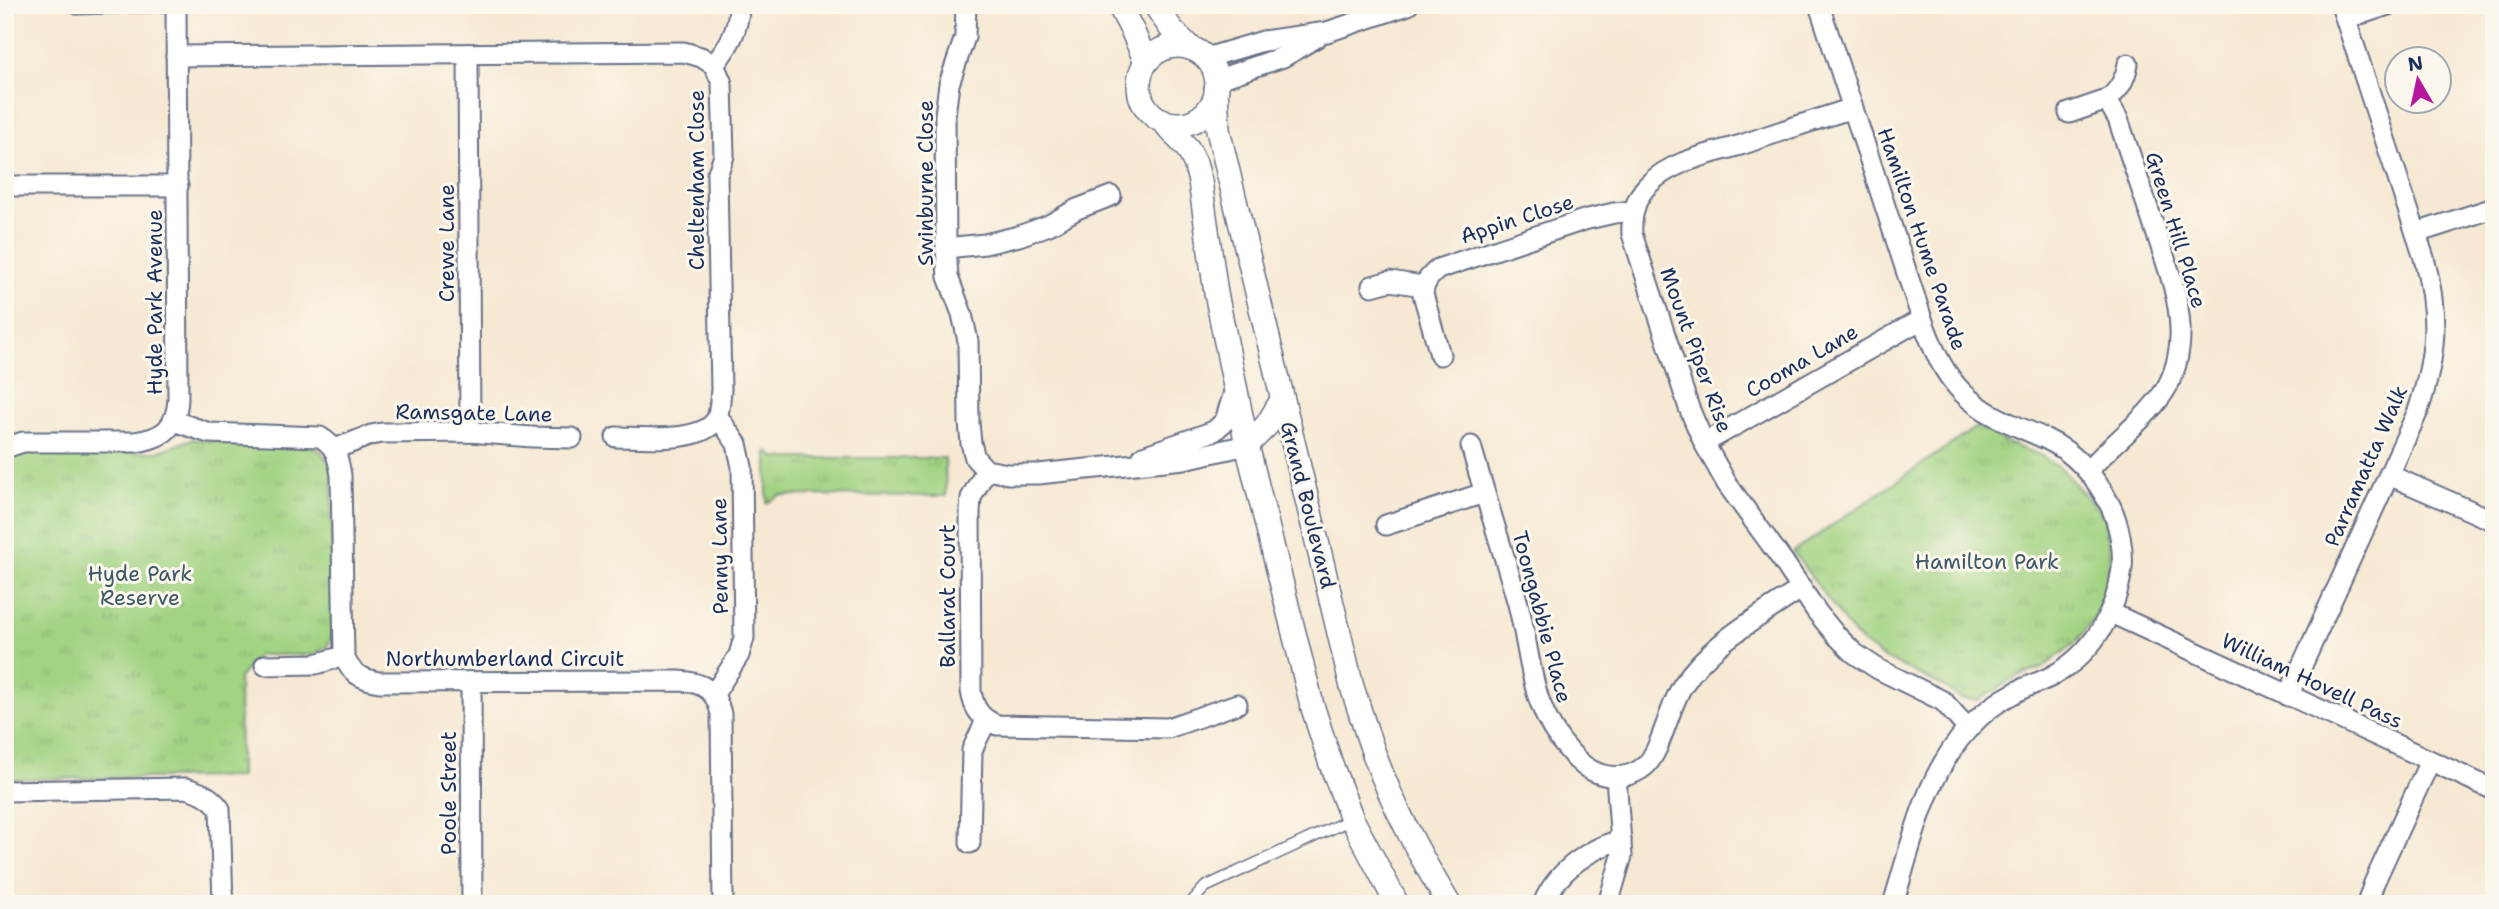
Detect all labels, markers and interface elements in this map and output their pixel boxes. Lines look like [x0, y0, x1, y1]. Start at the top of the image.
north arrow [2384, 46, 2454, 116]
text: N [2406, 50, 2425, 77]
street label: Cheltenham Close [683, 90, 711, 270]
street label: Swinburne Close [912, 100, 940, 266]
street label: Hamilton Hume Parade [1871, 124, 1973, 354]
street label: Green Hill Place [2139, 148, 2213, 312]
street label: Crewe Lane [433, 184, 461, 302]
street label: Appin Close [1457, 188, 1577, 250]
street label: Hyde Park Avenue [141, 209, 169, 395]
street label: Mount Piper Rise [1653, 263, 1739, 437]
street label: Cooma Lane [1741, 318, 1863, 404]
street label: Parramatta Walk [2318, 381, 2414, 551]
street label: Ramsgate Lane [395, 398, 553, 428]
street label: Grand Boulevard [1274, 418, 1342, 592]
street label: Penny Lane [705, 497, 735, 615]
street label: Ballarat Court [934, 524, 962, 668]
street label: Toongabbie Place [1506, 528, 1578, 706]
park label: Hamilton Park [1915, 548, 2059, 576]
park label: Hyde Park Reserve [88, 560, 192, 612]
street label: William Hovell Pass [2217, 627, 2407, 735]
street label: Northumberland Circuit [386, 645, 624, 673]
street label: Poole Street [435, 731, 463, 855]

